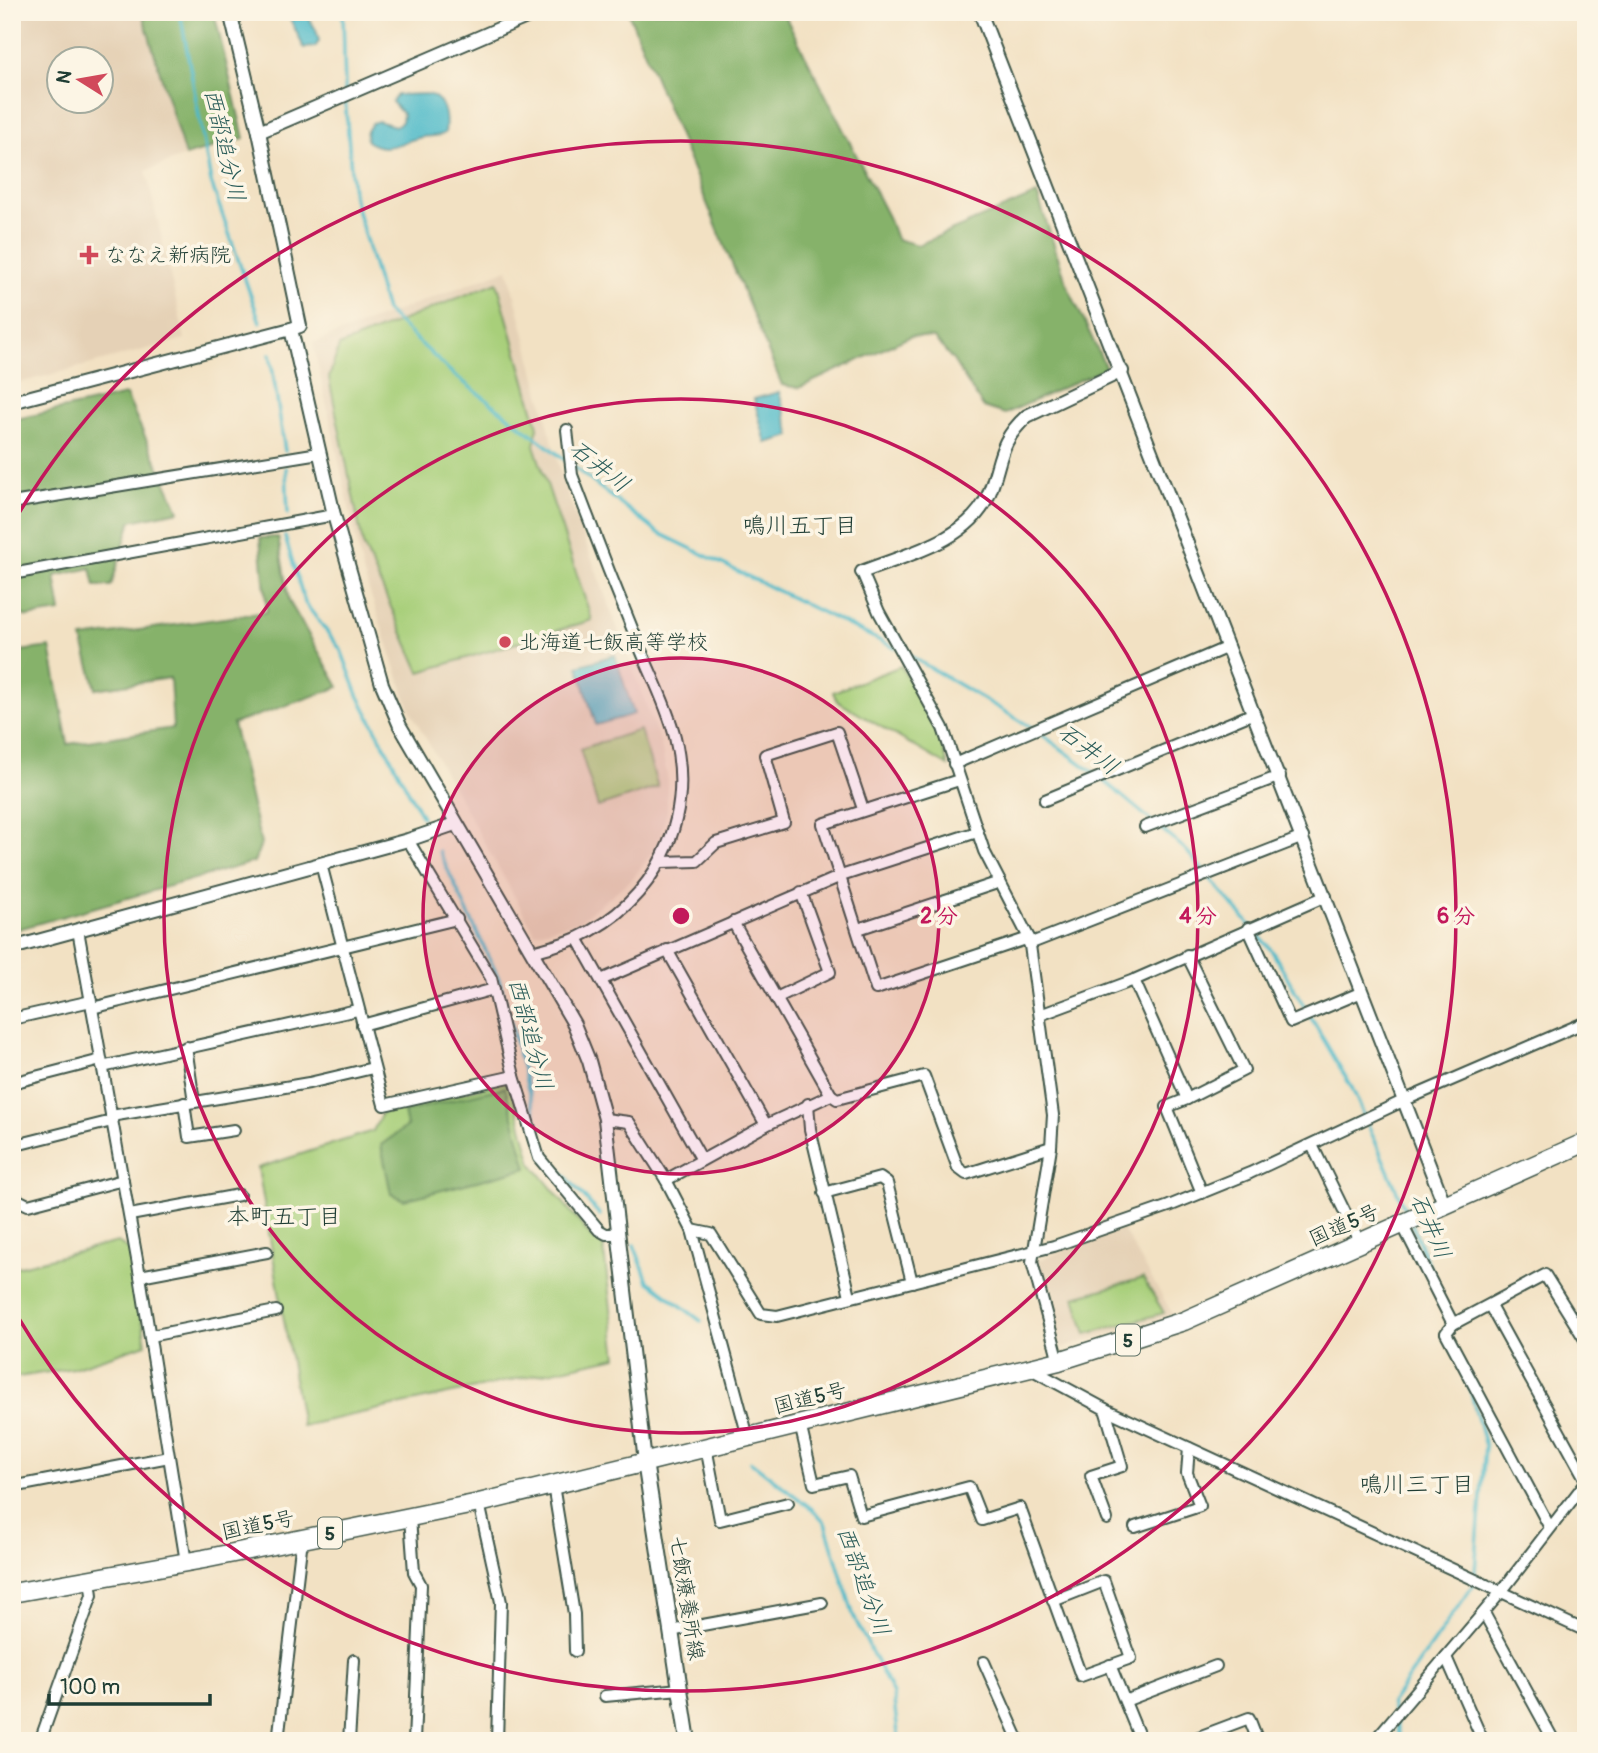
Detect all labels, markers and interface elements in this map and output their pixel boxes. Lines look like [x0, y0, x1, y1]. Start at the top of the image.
north arrow [46, 46, 116, 116]
text: N [51, 68, 77, 86]
water label: 西部追分川 [197, 86, 252, 204]
place label: ななえ新病院 [105, 242, 231, 269]
marker: ななえ新病院 [79, 245, 99, 265]
water label: 石井川 [564, 434, 636, 499]
district label: 鳴川五丁目 [743, 511, 858, 540]
place label: 北海道七飯高等学校 [519, 629, 708, 656]
marker: 北海道七飯高等学校 [497, 634, 513, 650]
water label: 石井川 [1052, 717, 1125, 782]
text: 2 分 [920, 903, 958, 930]
text: 4 分 [1179, 903, 1217, 930]
text: 6 分 [1437, 903, 1475, 930]
centre of rings [669, 904, 693, 928]
water label: 西部追分川 [502, 975, 559, 1093]
water label: 石井川 [1404, 1189, 1457, 1264]
street label: 国道5号 [1305, 1198, 1384, 1253]
district label: 本町五丁目 [227, 1202, 342, 1231]
road number: 5 [1116, 1324, 1140, 1356]
street label: 国道5号 [771, 1376, 849, 1421]
district label: 鳴川三丁目 [1360, 1470, 1475, 1499]
street label: 国道5号 [219, 1505, 297, 1546]
road number: 5 [318, 1518, 342, 1548]
water label: 西部追分川 [830, 1522, 897, 1640]
street label: 七飯療養所線 [663, 1534, 710, 1662]
scale bar [49, 1662, 210, 1706]
text: 100 m [60, 1674, 120, 1701]

